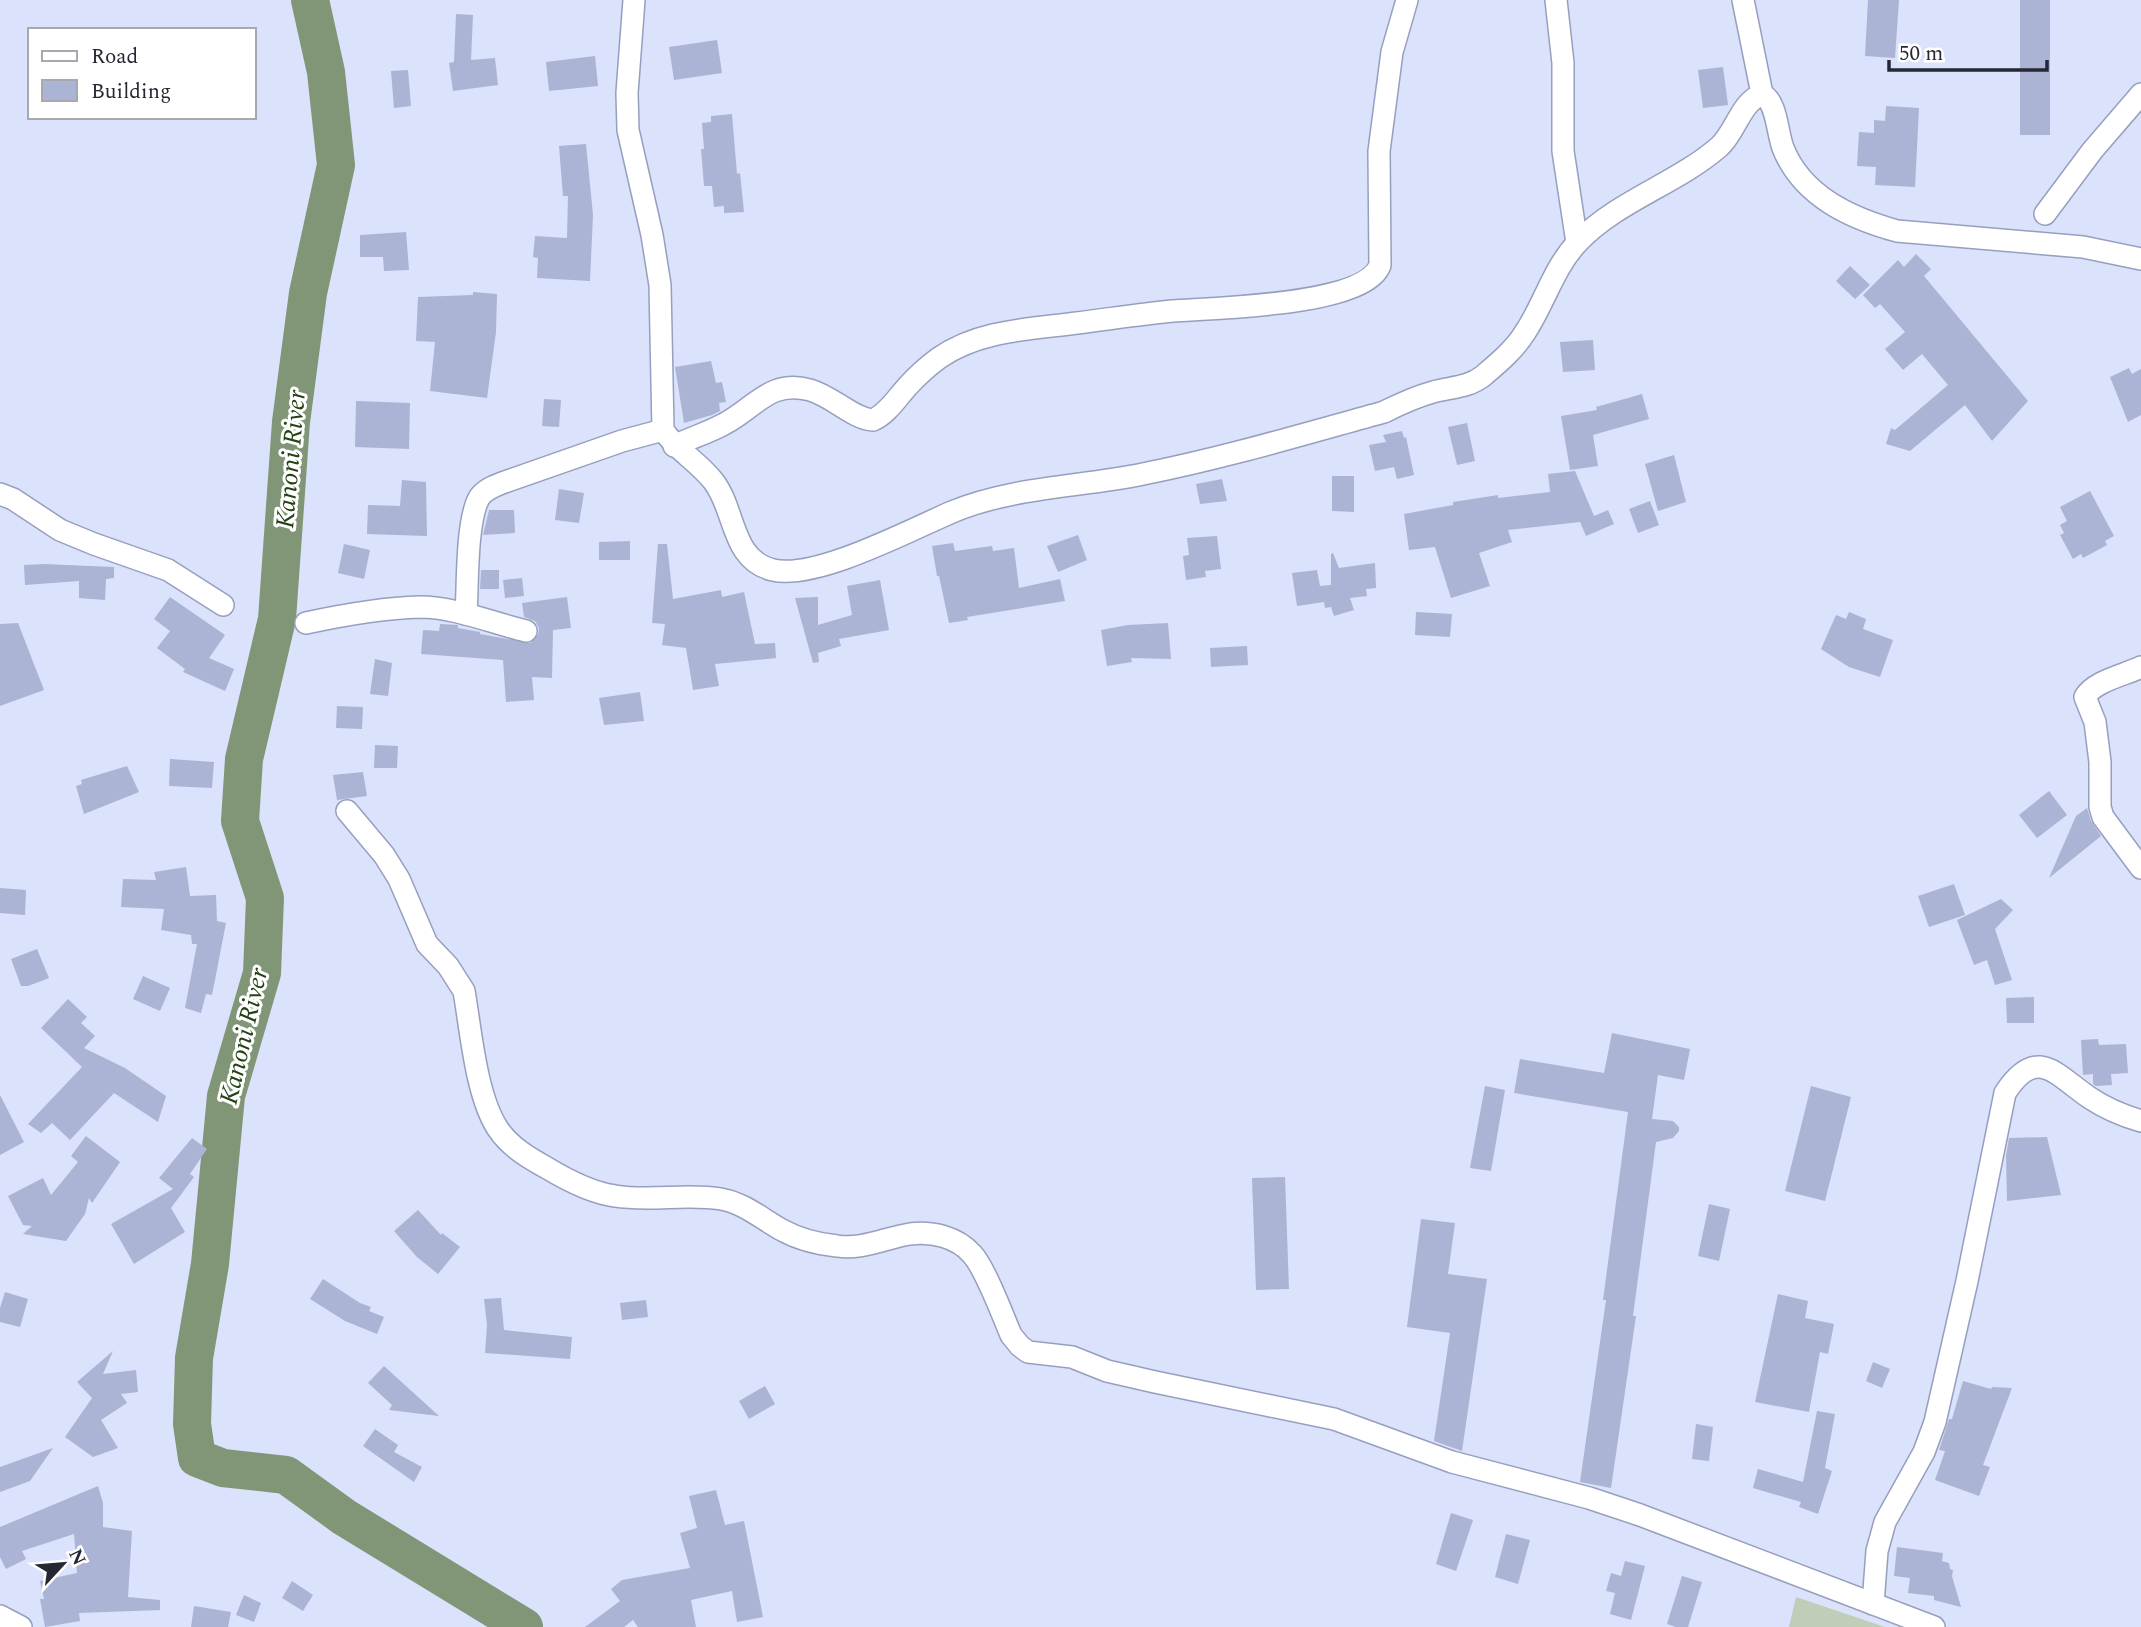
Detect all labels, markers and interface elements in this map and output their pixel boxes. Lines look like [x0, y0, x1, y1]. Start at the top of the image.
legend [28, 28, 256, 119]
scale bar [1889, 28, 2046, 72]
text: 50 m [1899, 38, 1943, 70]
text: Road [91, 41, 138, 73]
text: Building [91, 76, 171, 108]
water label: Kanoni River [265, 387, 317, 530]
water label: Kanoni River [209, 963, 279, 1108]
north arrow [28, 1529, 98, 1599]
text: N [60, 1544, 93, 1571]

